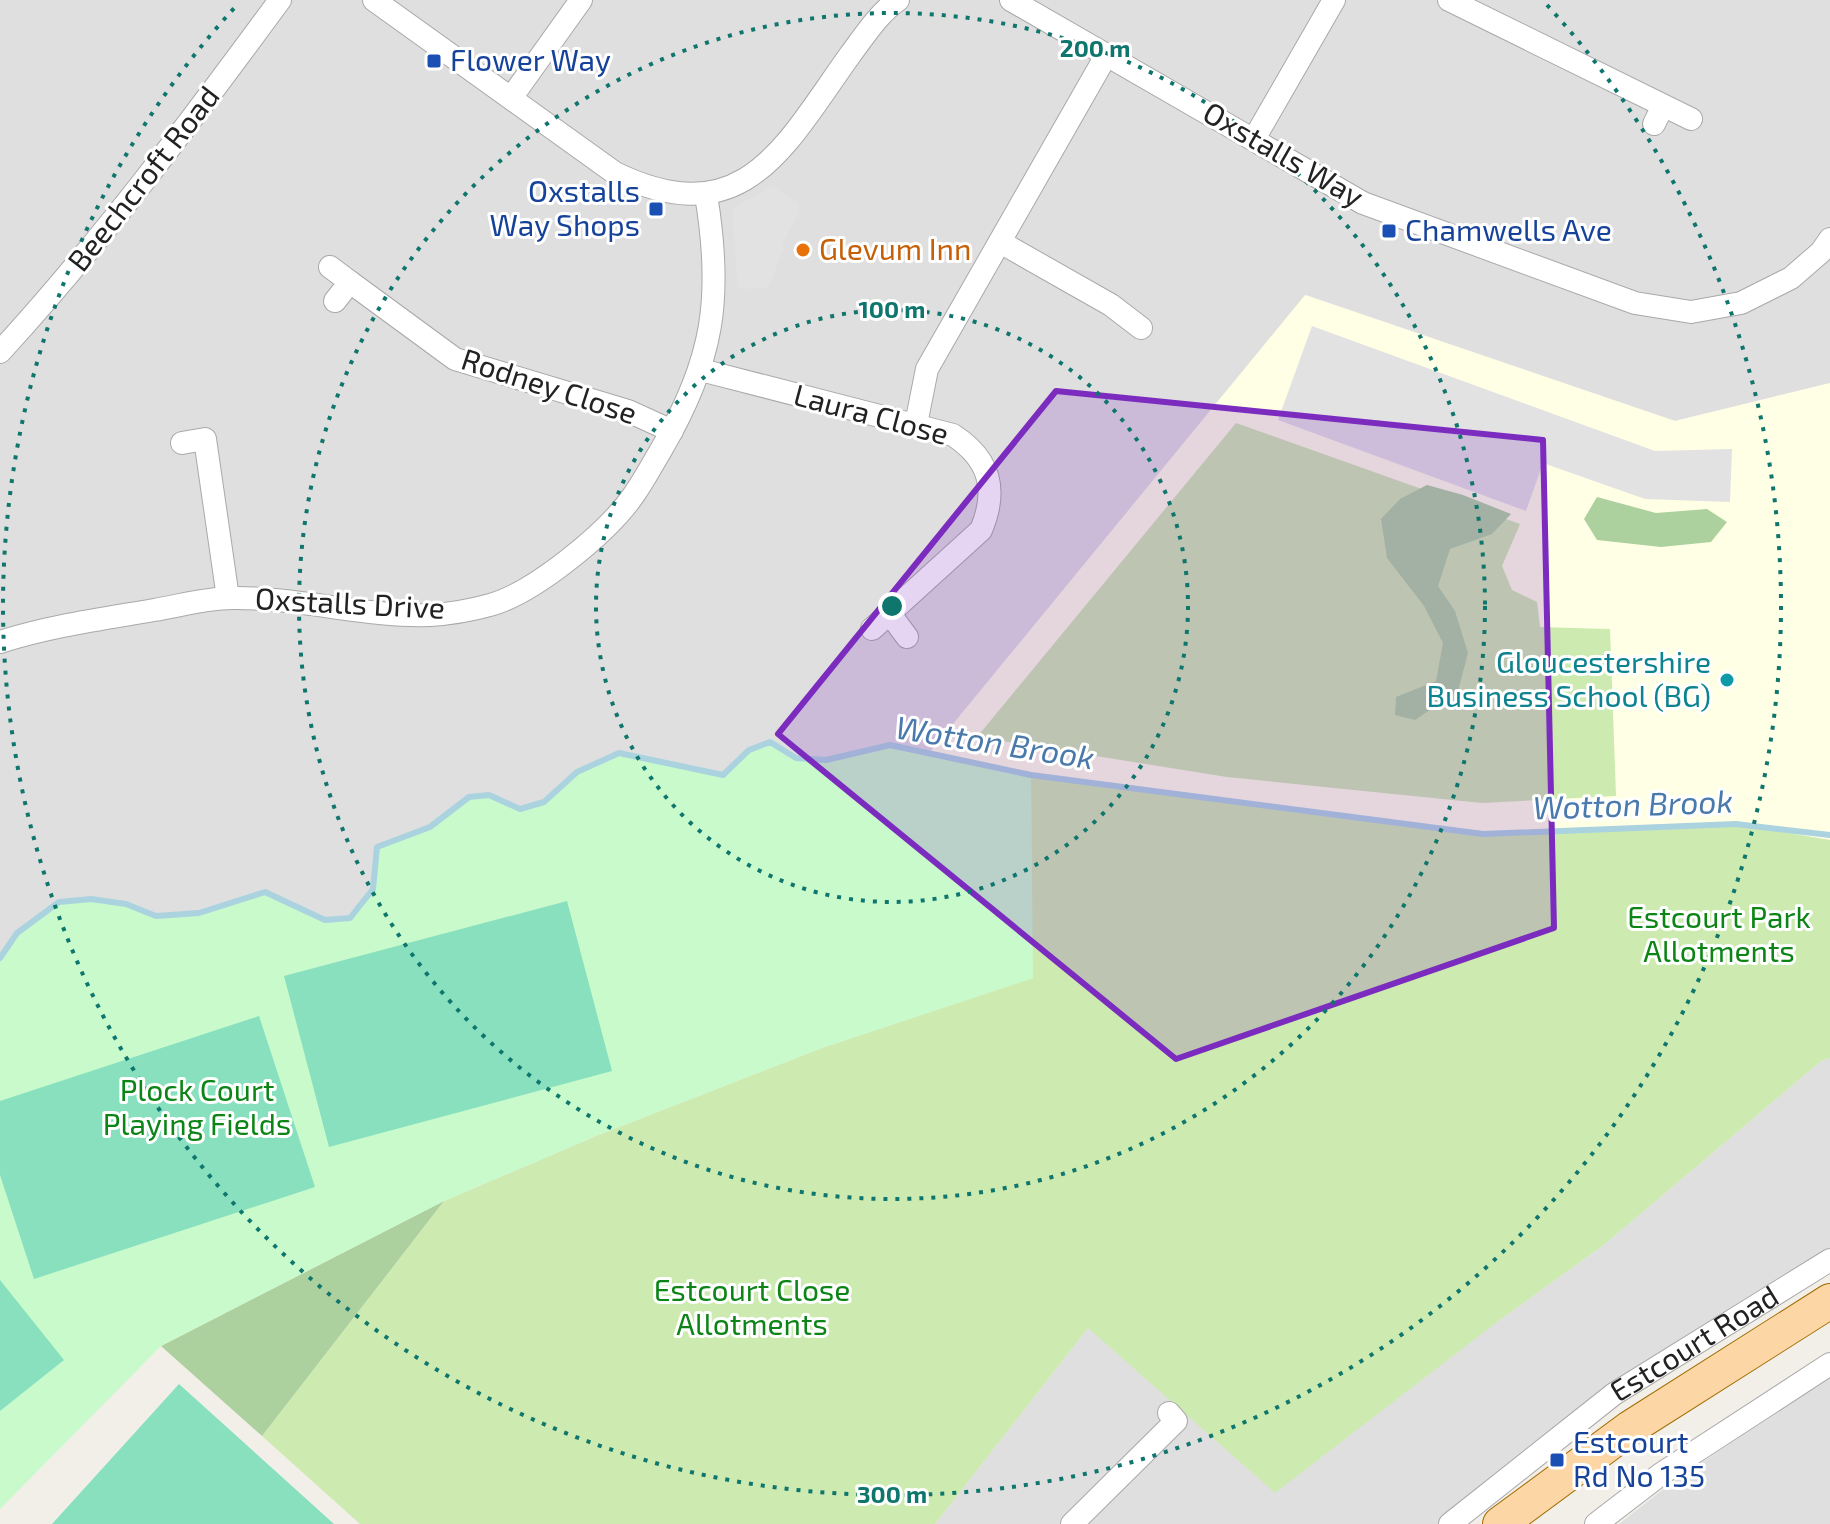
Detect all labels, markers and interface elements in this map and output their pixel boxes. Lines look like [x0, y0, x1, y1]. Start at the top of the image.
text: 200 m [1060, 33, 1130, 62]
place label: Flower Way [450, 41, 611, 77]
marker: Flower Way [425, 52, 443, 70]
street label: Beechcroft Road [59, 78, 226, 277]
street label: Oxstalls Way [1198, 93, 1371, 214]
place label: Oxstalls Way Shops [490, 172, 640, 242]
marker: Oxstalls Way Shops [647, 200, 665, 218]
place label: Chamwells Ave [1405, 211, 1612, 247]
marker: Chamwells Ave [1380, 222, 1398, 240]
place label: Glevum Inn [819, 230, 971, 266]
marker: Glevum Inn [794, 241, 812, 259]
text: 100 m [859, 294, 925, 323]
street label: Rodney Close [457, 340, 642, 430]
street label: Laura Close [790, 375, 953, 451]
street label: Oxstalls Drive [254, 579, 446, 625]
centre of rings [878, 592, 906, 620]
place label: Gloucestershire Business School (BG) [1426, 643, 1711, 713]
marker: Gloucestershire Business School (BG) [1718, 671, 1736, 689]
water label: Wotton Brook [893, 707, 1097, 775]
water label: Wotton Brook [1532, 781, 1734, 825]
park label: Estcourt Park Allotments [1627, 898, 1811, 968]
park label: Plock Court Playing Fields [103, 1071, 291, 1141]
park label: Estcourt Close Allotments [654, 1271, 850, 1341]
street label: Estcourt Road [1603, 1277, 1784, 1408]
place label: Estcourt Rd No 135 [1573, 1423, 1705, 1493]
marker: Estcourt Rd No 135 [1548, 1451, 1566, 1469]
text: 300 m [857, 1479, 927, 1508]

